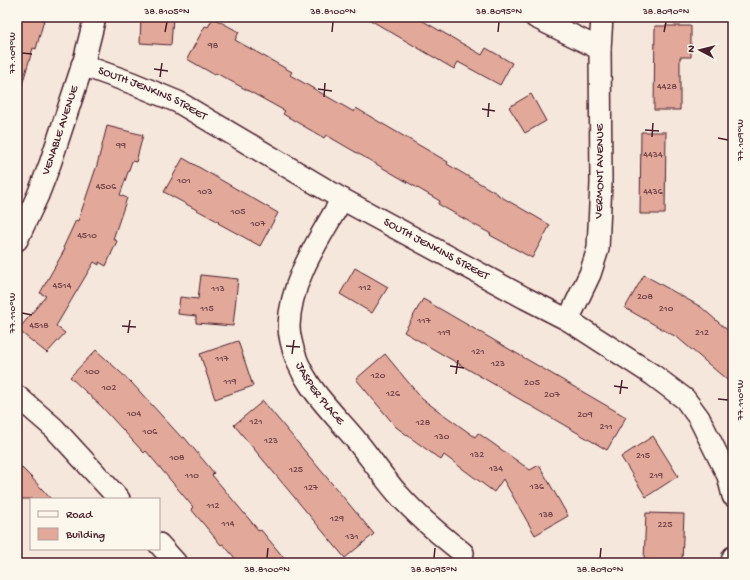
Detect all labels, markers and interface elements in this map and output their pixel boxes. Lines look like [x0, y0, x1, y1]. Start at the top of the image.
text: 38.8105°N [143, 6, 190, 18]
text: 38.8100°N [309, 6, 356, 18]
text: 38.8095°N [475, 6, 523, 18]
text: 38.8090°N [642, 6, 690, 18]
north arrow [680, 30, 720, 70]
text: 77.109°W [7, 32, 19, 75]
house number: 98 [207, 40, 219, 52]
text: N [686, 45, 698, 53]
street label: SOUTH JENKINS STREET [96, 64, 210, 125]
house number: 4428 [657, 81, 677, 93]
street label: VENABLE AVENUE [39, 84, 82, 178]
text: 77.109°W [735, 119, 747, 162]
street label: VERMONT AVENUE [592, 123, 608, 220]
house number: 99 [115, 140, 126, 152]
house number: 4434 [643, 149, 663, 161]
house number: 101 [176, 175, 191, 187]
house number: 4506 [96, 181, 117, 193]
house number: 103 [197, 186, 212, 198]
house number: 4436 [643, 186, 664, 198]
house number: 105 [230, 206, 245, 218]
street label: SOUTH JENKINS STREET [381, 216, 492, 284]
house number: 107 [250, 218, 266, 230]
house number: 4510 [77, 230, 97, 242]
house number: 4514 [53, 280, 72, 292]
house number: 112 [358, 282, 372, 294]
house number: 113 [210, 283, 225, 295]
house number: 208 [637, 291, 654, 303]
text: 77.110°W [7, 292, 19, 334]
house number: 115 [199, 303, 214, 315]
house number: 210 [659, 303, 674, 315]
house number: 117 [416, 315, 431, 327]
house number: 4518 [29, 320, 49, 332]
house number: 119 [436, 327, 451, 339]
house number: 212 [695, 327, 709, 339]
house number: 121 [471, 346, 484, 358]
house number: 117 [214, 353, 229, 365]
house number: 123 [490, 358, 505, 370]
street label: JASPER PLACE [292, 360, 347, 428]
house number: 100 [83, 366, 100, 378]
house number: 120 [370, 370, 386, 382]
house number: 119 [222, 376, 237, 388]
house number: 205 [524, 377, 540, 389]
text: 77.110°W [735, 379, 747, 421]
house number: 102 [101, 382, 116, 394]
house number: 126 [385, 388, 401, 400]
house number: 207 [544, 389, 561, 401]
house number: 104 [126, 408, 141, 420]
house number: 209 [577, 409, 593, 421]
house number: 121 [249, 416, 262, 428]
house number: 128 [415, 417, 431, 429]
house number: 211 [600, 421, 612, 433]
house number: 106 [142, 426, 158, 438]
house number: 130 [434, 431, 450, 443]
house number: 123 [263, 435, 278, 447]
house number: 132 [469, 449, 484, 461]
house number: 215 [636, 450, 650, 462]
house number: 108 [168, 452, 185, 464]
house number: 134 [488, 463, 503, 475]
house number: 125 [288, 464, 303, 476]
house number: 110 [184, 470, 199, 482]
house number: 219 [649, 470, 663, 482]
house number: 136 [529, 481, 545, 493]
house number: 127 [303, 482, 319, 494]
legend [30, 498, 160, 550]
house number: 112 [206, 500, 220, 512]
text: Road [66, 509, 93, 523]
house number: 138 [538, 509, 554, 521]
house number: 129 [329, 513, 344, 525]
house number: 114 [221, 518, 235, 530]
house number: 225 [657, 519, 673, 531]
text: Building [65, 529, 105, 543]
house number: 131 [344, 531, 359, 543]
text: 38.8100°N [243, 564, 290, 576]
text: 38.8095°N [410, 564, 458, 576]
text: 38.8090°N [576, 564, 624, 576]

